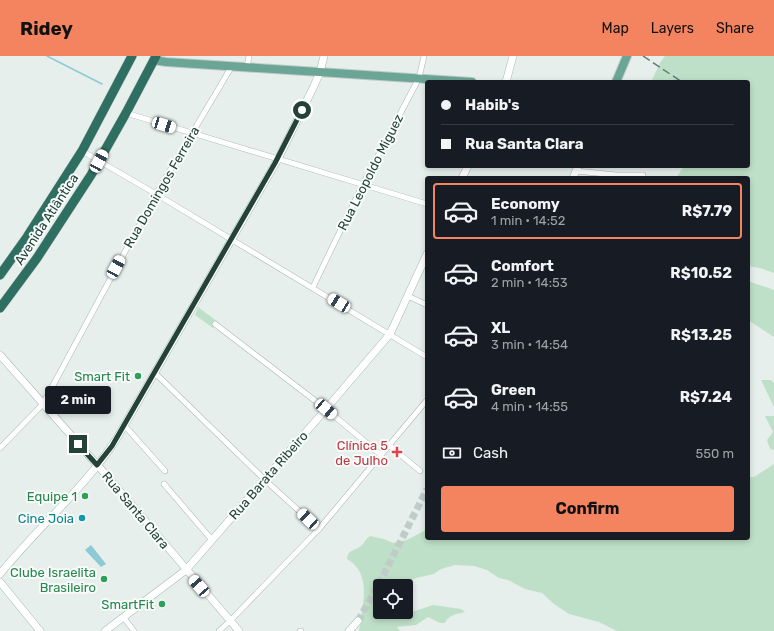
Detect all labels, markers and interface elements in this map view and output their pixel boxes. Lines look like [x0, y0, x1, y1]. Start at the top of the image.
text: Ridey [20, 17, 73, 40]
text: Map [602, 20, 629, 37]
text: Layers [651, 20, 694, 37]
text: Share [716, 20, 754, 37]
text: Habib's [465, 96, 520, 114]
route start [293, 101, 311, 119]
street label: Rua Leopoldo Miguez [335, 111, 407, 233]
car [151, 116, 177, 134]
street label: Rua Domingos Ferreira [121, 124, 203, 251]
text: Rua Santa Clara [465, 135, 584, 153]
car [88, 148, 110, 174]
street label: Avenida Atlântica [11, 171, 81, 268]
icon: car [443, 193, 479, 229]
text: Economy [491, 195, 560, 213]
text: R$7.79 [682, 202, 732, 220]
text: 1 min · 14:52 [491, 213, 565, 228]
car [105, 254, 127, 280]
icon: car [443, 255, 479, 291]
text: Comfort [491, 257, 554, 275]
text: R$10.52 [670, 264, 732, 282]
text: 2 min · 14:53 [491, 275, 568, 290]
car [326, 292, 352, 314]
icon: car [443, 317, 479, 353]
text: XL [491, 319, 510, 337]
text: R$13.25 [671, 326, 732, 344]
text: 3 min · 14:54 [491, 337, 568, 352]
place label: Smart Fit [74, 369, 130, 384]
marker: Smart Fit [133, 371, 143, 381]
icon: car [443, 379, 479, 415]
text: Green [491, 381, 536, 399]
callout: 2 min [45, 386, 111, 414]
text: R$7.24 [680, 388, 732, 406]
text: 2 min [60, 392, 96, 407]
car [313, 397, 339, 421]
text: 4 min · 14:55 [491, 399, 568, 414]
street label: Rua Barata Ribeiro [226, 428, 311, 523]
route end [69, 435, 87, 453]
place label: Clínica 5 de Julho [335, 438, 388, 468]
icon: cash [441, 442, 463, 464]
text: Cash [473, 444, 508, 462]
marker: Clínica 5 de Julho [391, 446, 403, 458]
text: 550 m [696, 446, 734, 461]
street label: Rua Santa Clara [99, 469, 172, 552]
button: Confirm [441, 486, 734, 532]
place label: Equipe 1 [27, 489, 77, 504]
marker: Equipe 1 [80, 491, 90, 501]
car [295, 506, 321, 532]
place label: Cine Joia [18, 511, 74, 526]
marker: Cine Joia [77, 513, 87, 523]
place label: Clube Israelita Brasileiro [10, 565, 96, 595]
car [187, 573, 211, 599]
marker: Clube Israelita Brasileiro [99, 574, 109, 584]
map controls [373, 579, 413, 619]
button: locate [373, 579, 413, 619]
place label: SmartFit [101, 597, 154, 612]
marker: SmartFit [157, 599, 167, 609]

